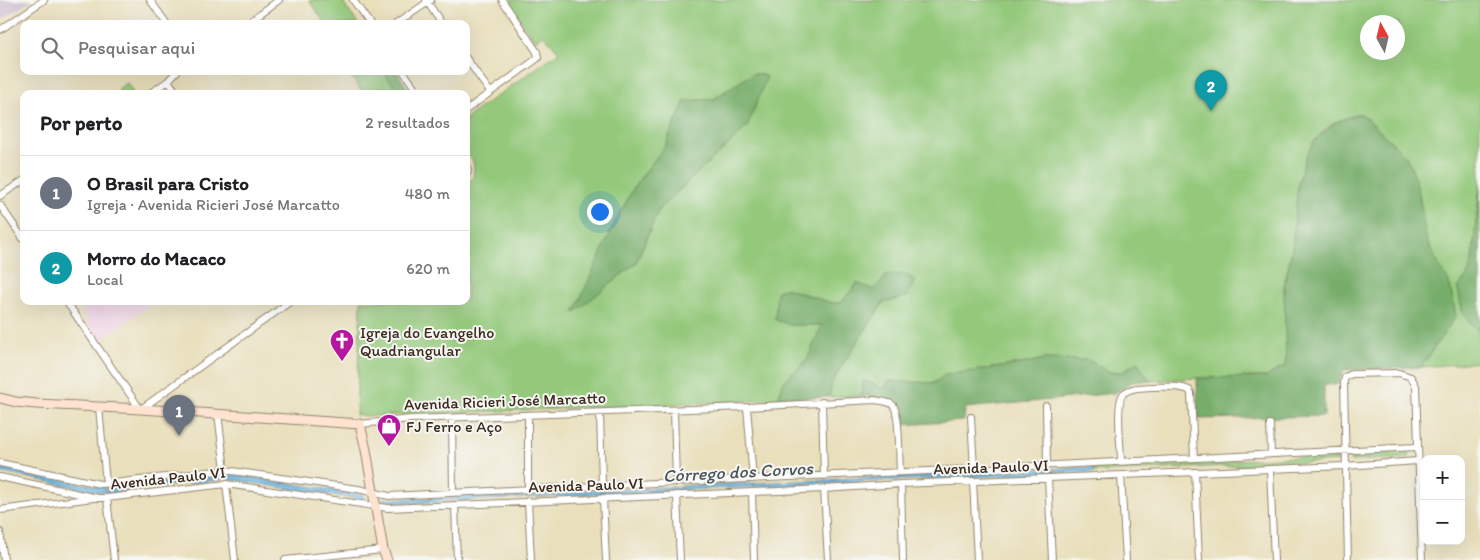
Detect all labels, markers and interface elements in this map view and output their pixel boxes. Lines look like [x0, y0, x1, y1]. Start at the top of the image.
north arrow [1360, 15, 1405, 60]
search box [20, 20, 470, 75]
icon: search [38, 34, 66, 62]
text: Pesquisar aqui [78, 36, 195, 59]
pin: 2 [1195, 70, 1227, 111]
text: Por perto [40, 110, 122, 135]
text: 2 resultados [365, 113, 450, 132]
text: O Brasil para Cristo [87, 172, 249, 195]
text: 1 [52, 184, 60, 203]
text: 480 m [405, 184, 450, 203]
text: Igreja · Avenida Ricieri José Marcatto [87, 195, 340, 214]
your location [587, 199, 613, 225]
text: Morro do Macaco [87, 247, 226, 270]
text: 2 [52, 259, 60, 278]
text: 620 m [406, 259, 450, 278]
text: Local [87, 270, 123, 289]
place label: Igreja do Evangelho Quadriangular [360, 323, 494, 360]
church icon: Igreja do Evangelho Quadriangular [329, 328, 355, 362]
street label: Avenida Ricieri José Marcatto [404, 388, 606, 414]
pin: 1 [163, 395, 195, 436]
shop icon: FJ Ferro e Aço [376, 413, 402, 447]
place label: FJ Ferro e Aço [406, 417, 502, 436]
street label: Avenida Paulo VI [933, 455, 1049, 479]
map controls [1420, 455, 1465, 545]
button: + [1420, 455, 1465, 500]
water label: Córrego dos Corvos [662, 457, 815, 487]
street label: Avenida Paulo VI [110, 463, 227, 493]
street label: Avenida Paulo VI [528, 473, 644, 497]
button: − [1420, 500, 1465, 545]

